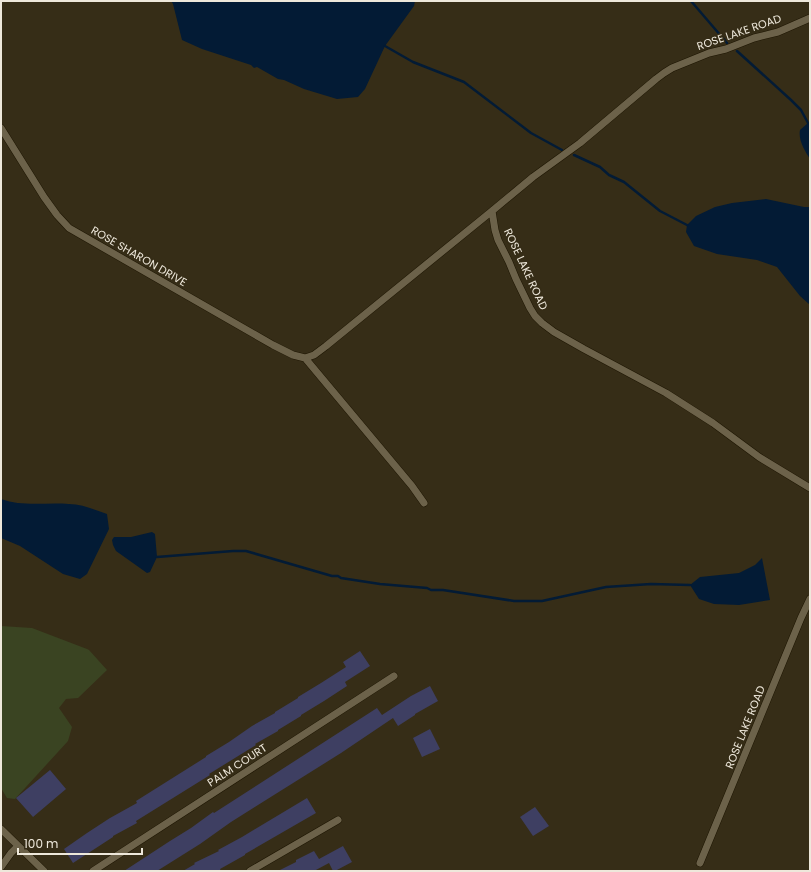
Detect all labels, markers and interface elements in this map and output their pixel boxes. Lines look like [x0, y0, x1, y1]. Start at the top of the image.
street label: ROSE LAKE ROAD [695, 10, 784, 54]
street label: ROSE SHARON DRIVE [88, 222, 190, 290]
street label: ROSE LAKE ROAD [500, 226, 552, 313]
street label: ROSE LAKE ROAD [721, 683, 769, 771]
street label: PALM COURT [204, 740, 270, 790]
scale bar [18, 830, 142, 856]
text: 100 m [24, 835, 58, 852]

